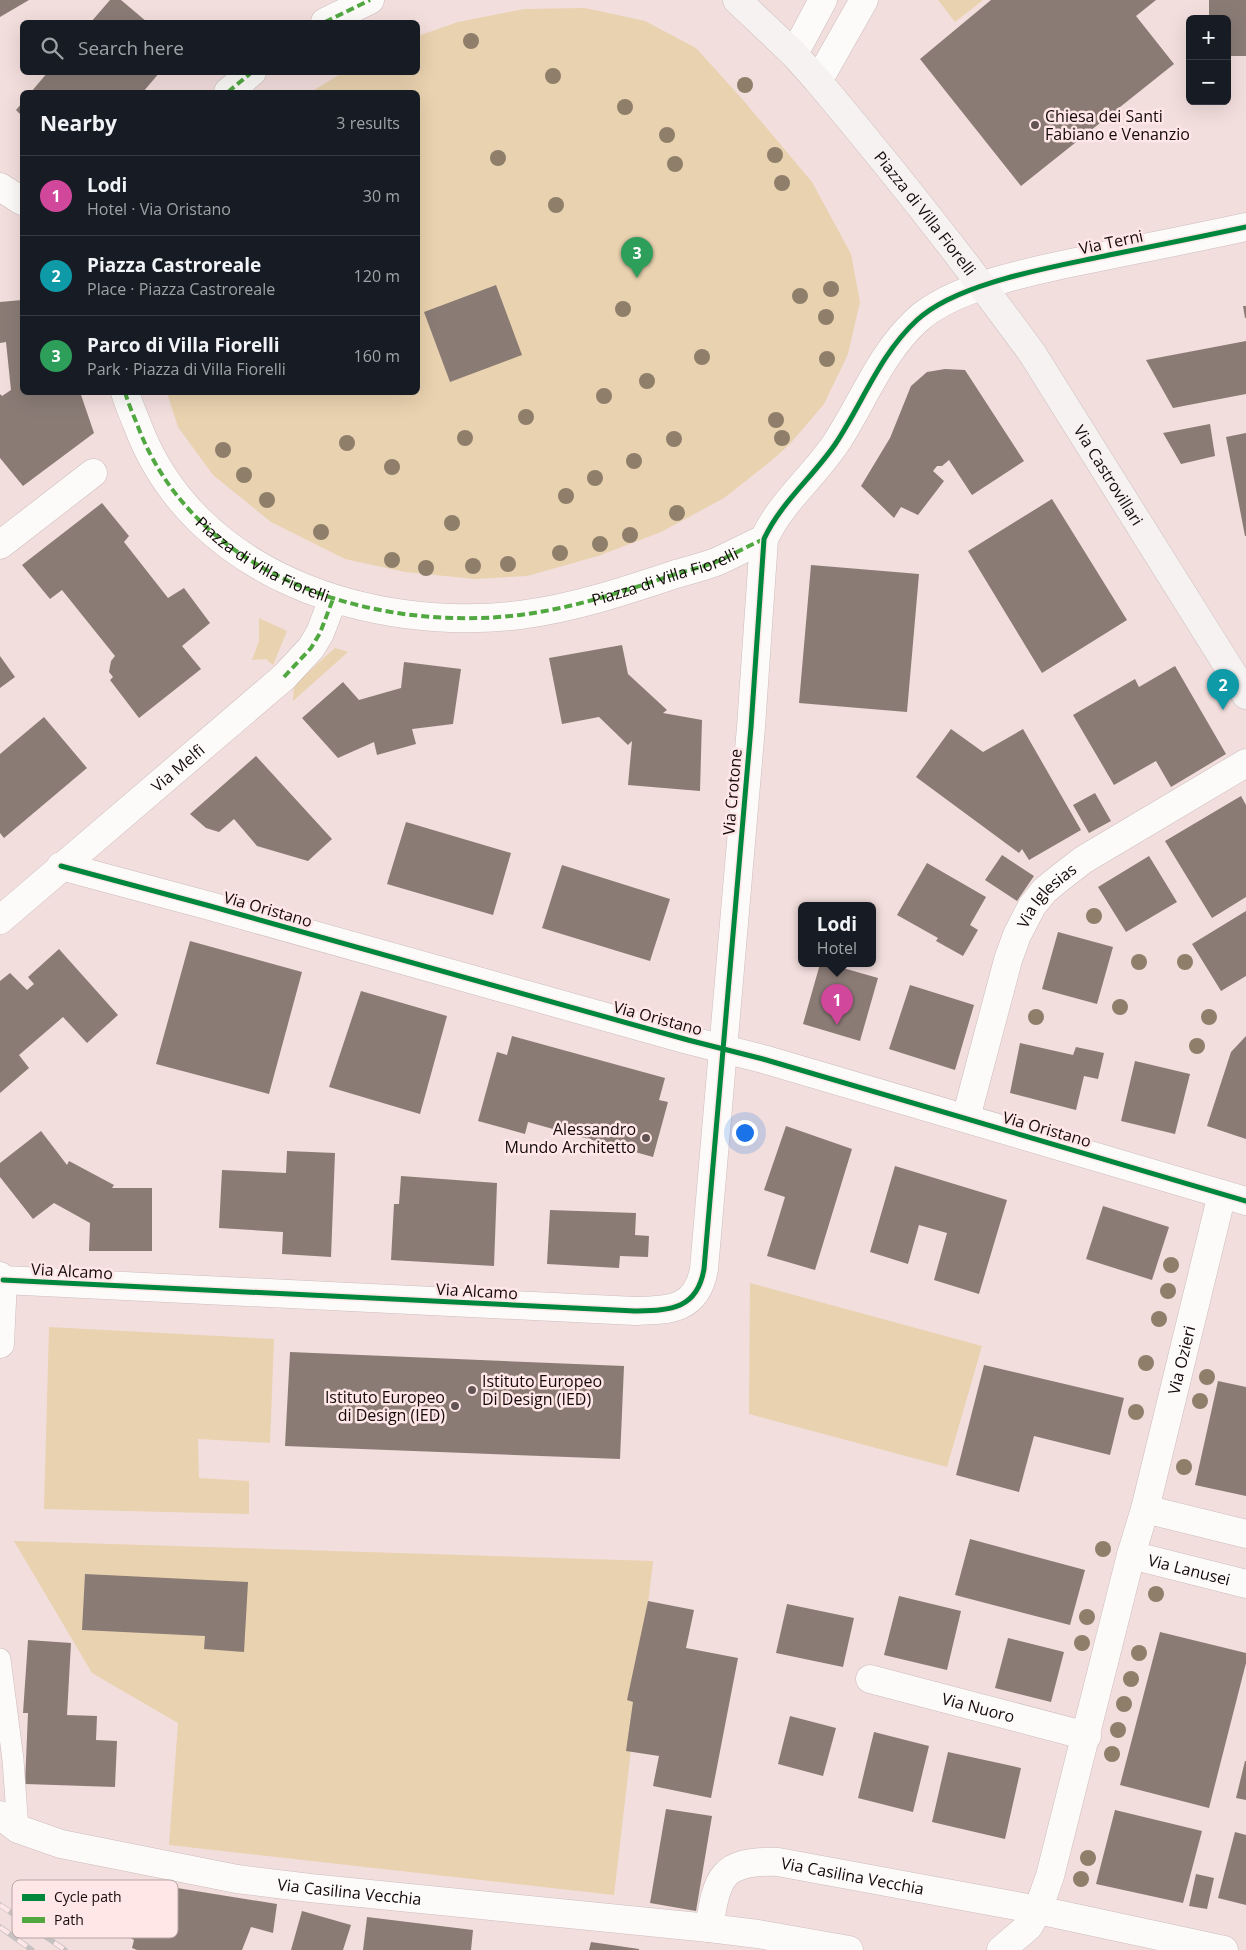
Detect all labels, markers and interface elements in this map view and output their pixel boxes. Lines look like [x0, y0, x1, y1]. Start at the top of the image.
map controls [1186, 15, 1231, 105]
button: + [1186, 15, 1231, 60]
search box [20, 20, 420, 75]
icon: search [38, 34, 66, 62]
text: Search here [78, 35, 184, 61]
button: − [1186, 60, 1231, 105]
place label: Chiesa dei Santi Fabiano e Venanzio [1045, 105, 1190, 145]
text: Nearby [40, 109, 117, 137]
text: 3 results [336, 112, 400, 134]
marker: Chiesa dei Santi Fabiano e Venanzio [1029, 119, 1041, 131]
street label: Piazza di Villa Fiorelli [869, 146, 981, 280]
text: Lodi [87, 172, 127, 198]
text: 1 [51, 185, 61, 207]
text: 30 m [363, 185, 400, 207]
text: Hotel · Via Oristano [87, 198, 231, 220]
street label: Via Terni [1077, 225, 1145, 259]
pin: 3 [621, 237, 653, 278]
text: Piazza Castroreale [87, 252, 261, 278]
text: 2 [51, 265, 61, 287]
text: 120 m [354, 265, 400, 287]
text: Place · Piazza Castroreale [87, 278, 275, 300]
text: Parco di Villa Fiorelli [87, 332, 280, 358]
text: 3 [51, 345, 61, 367]
text: 160 m [354, 345, 400, 367]
text: Park · Piazza di Villa Fiorelli [87, 358, 286, 380]
street label: Via Castrovillari [1069, 421, 1148, 530]
street label: Piazza di Villa Fiorelli [191, 512, 332, 607]
street label: Piazza di Villa Fiorelli [589, 542, 742, 611]
pin: 2 [1207, 669, 1239, 710]
street label: Via Melfi [147, 739, 209, 797]
street label: Via Crotone [717, 748, 747, 836]
street label: Via Iglesias [1012, 858, 1081, 932]
street label: Via Oristano [221, 886, 315, 932]
popup [798, 902, 876, 967]
text: Lodi [817, 911, 857, 937]
text: Hotel [817, 937, 857, 959]
pin: 1 [821, 984, 853, 1025]
street label: Via Oristano [611, 996, 705, 1040]
street label: Via Oristano [1000, 1106, 1094, 1152]
place label: Alessandro Mundo Architetto [505, 1118, 636, 1158]
your location [732, 1120, 758, 1146]
marker: Alessandro Mundo Architetto [640, 1132, 652, 1144]
street label: Via Alcamo [31, 1258, 113, 1284]
street label: Via Alcamo [436, 1278, 518, 1304]
street label: Via Ozieri [1162, 1323, 1200, 1397]
place label: Istituto Europeo Di Design (IED) [482, 1370, 602, 1410]
marker: Istituto Europeo Di Design (IED) [466, 1384, 478, 1396]
place label: Istituto Europeo di Design (IED) [325, 1386, 445, 1426]
marker: Istituto Europeo di Design (IED) [449, 1400, 461, 1412]
street label: Via Lanusei [1146, 1549, 1233, 1591]
street label: Via Nuoro [940, 1687, 1017, 1728]
street label: Via Casilina Vecchia [779, 1852, 926, 1900]
street label: Via Casilina Vecchia [276, 1873, 423, 1910]
legend [12, 1880, 178, 1938]
text: Cycle path [54, 1887, 122, 1906]
text: Path [54, 1910, 84, 1929]

